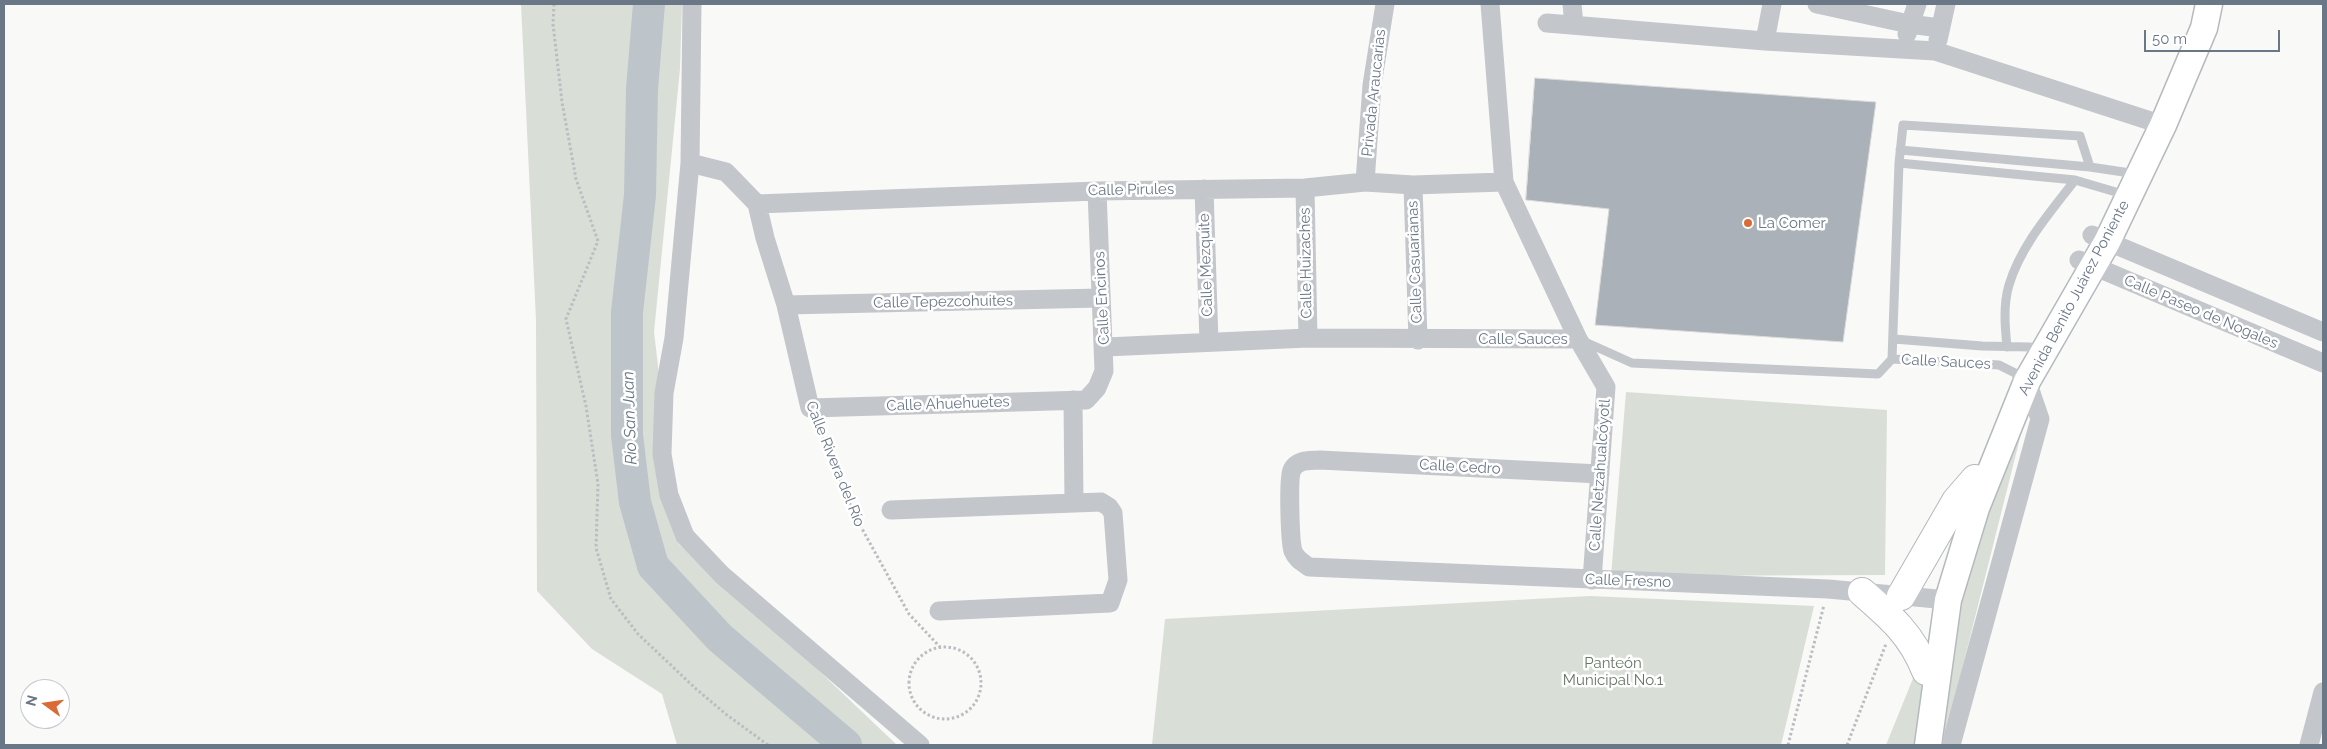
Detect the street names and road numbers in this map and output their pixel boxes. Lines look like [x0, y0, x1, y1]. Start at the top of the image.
street label: Privada Araucarias [1358, 28, 1390, 158]
street label: Calle Pirules [1088, 180, 1174, 200]
street label: Avenida Benito Juárez Poniente [2015, 197, 2133, 399]
street label: Calle Casuarianas [1404, 200, 1426, 324]
street label: Calle Huizaches [1296, 207, 1316, 319]
street label: Calle Mezquite [1195, 213, 1217, 317]
street label: Calle Encinos [1091, 251, 1113, 345]
street label: Calle Paseo de Nogales [2121, 271, 2281, 353]
street label: Calle Tepezcohuites [873, 292, 1013, 312]
street label: Calle Sauces [1478, 330, 1568, 348]
street label: Calle Sauces [1901, 351, 1991, 373]
street label: Calle Ahuehuetes [886, 393, 1010, 415]
street label: Calle Netzahualcóyotl [1586, 398, 1614, 552]
street label: Calle Rivera del Río [802, 399, 868, 529]
street label: Calle Cedro [1419, 456, 1501, 478]
street label: Calle Fresno [1585, 571, 1671, 591]

